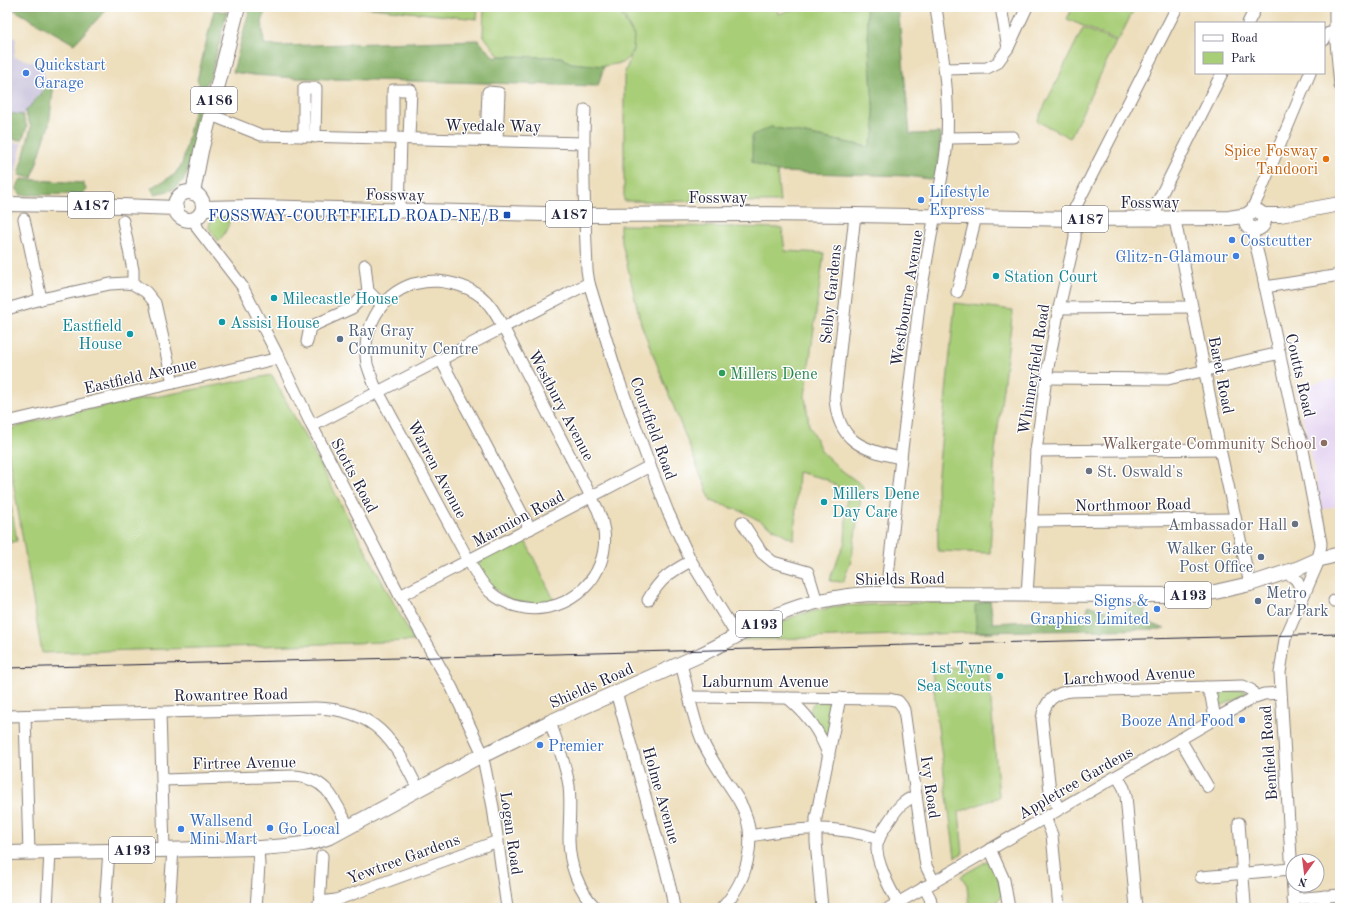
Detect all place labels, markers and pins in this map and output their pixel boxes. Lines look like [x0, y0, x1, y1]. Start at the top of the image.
place label: Quickstart Garage [34, 58, 106, 92]
marker: Quickstart Garage [21, 68, 31, 78]
place label: Spice Fosway Tandoori [1224, 144, 1319, 178]
marker: Spice Fosway Tandoori [1321, 154, 1331, 164]
place label: Lifestyle Express [929, 185, 989, 219]
marker: Lifestyle Express [916, 195, 926, 205]
place label: FOSSWAY-COURTFIELD ROAD-NE/B [208, 209, 499, 225]
marker: FOSSWAY-COURTFIELD ROAD-NE/B [502, 210, 512, 220]
place label: Costcutter [1240, 234, 1312, 250]
marker: Costcutter [1227, 235, 1237, 245]
place label: Glitz-n-Glamour [1115, 250, 1228, 266]
marker: Glitz-n-Glamour [1231, 251, 1241, 261]
place label: Station Court [1004, 270, 1098, 286]
marker: Station Court [991, 271, 1001, 281]
place label: Milecastle House [282, 292, 398, 308]
marker: Milecastle House [269, 293, 279, 303]
place label: Assisi House [230, 316, 320, 332]
marker: Assisi House [217, 317, 227, 327]
place label: Eastfield House [62, 319, 122, 353]
place label: Ray Gray Community Centre [348, 324, 478, 358]
marker: Eastfield House [125, 329, 135, 339]
marker: Ray Gray Community Centre [335, 334, 345, 344]
place label: Millers Dene [730, 367, 818, 383]
marker: Millers Dene [717, 368, 727, 378]
place label: Walkergate Community School [1102, 437, 1316, 453]
marker: Walkergate Community School [1319, 438, 1329, 448]
place label: St. Oswald's [1097, 465, 1183, 481]
marker: St. Oswald's [1084, 466, 1094, 476]
place label: Millers Dene Day Care [832, 487, 920, 521]
marker: Millers Dene Day Care [819, 497, 829, 507]
place label: Ambassador Hall [1168, 518, 1287, 534]
marker: Ambassador Hall [1290, 519, 1300, 529]
place label: Walker Gate Post Office [1166, 542, 1253, 576]
marker: Walker Gate Post Office [1256, 552, 1266, 562]
place label: Metro Car Park [1266, 586, 1329, 620]
place label: Signs & Graphics Limited [1030, 594, 1149, 628]
marker: Metro Car Park [1253, 596, 1263, 606]
marker: Signs & Graphics Limited [1152, 604, 1162, 614]
place label: 1st Tyne Sea Scouts [916, 661, 992, 695]
marker: 1st Tyne Sea Scouts [995, 671, 1005, 681]
place label: Booze And Food [1121, 714, 1234, 730]
marker: Booze And Food [1237, 715, 1247, 725]
place label: Premier [548, 739, 604, 755]
marker: Premier [535, 740, 545, 750]
place label: Wallsend Mini Mart [189, 814, 258, 848]
place label: Go Local [278, 822, 340, 838]
marker: Go Local [265, 823, 275, 833]
marker: Wallsend Mini Mart [176, 824, 186, 834]

